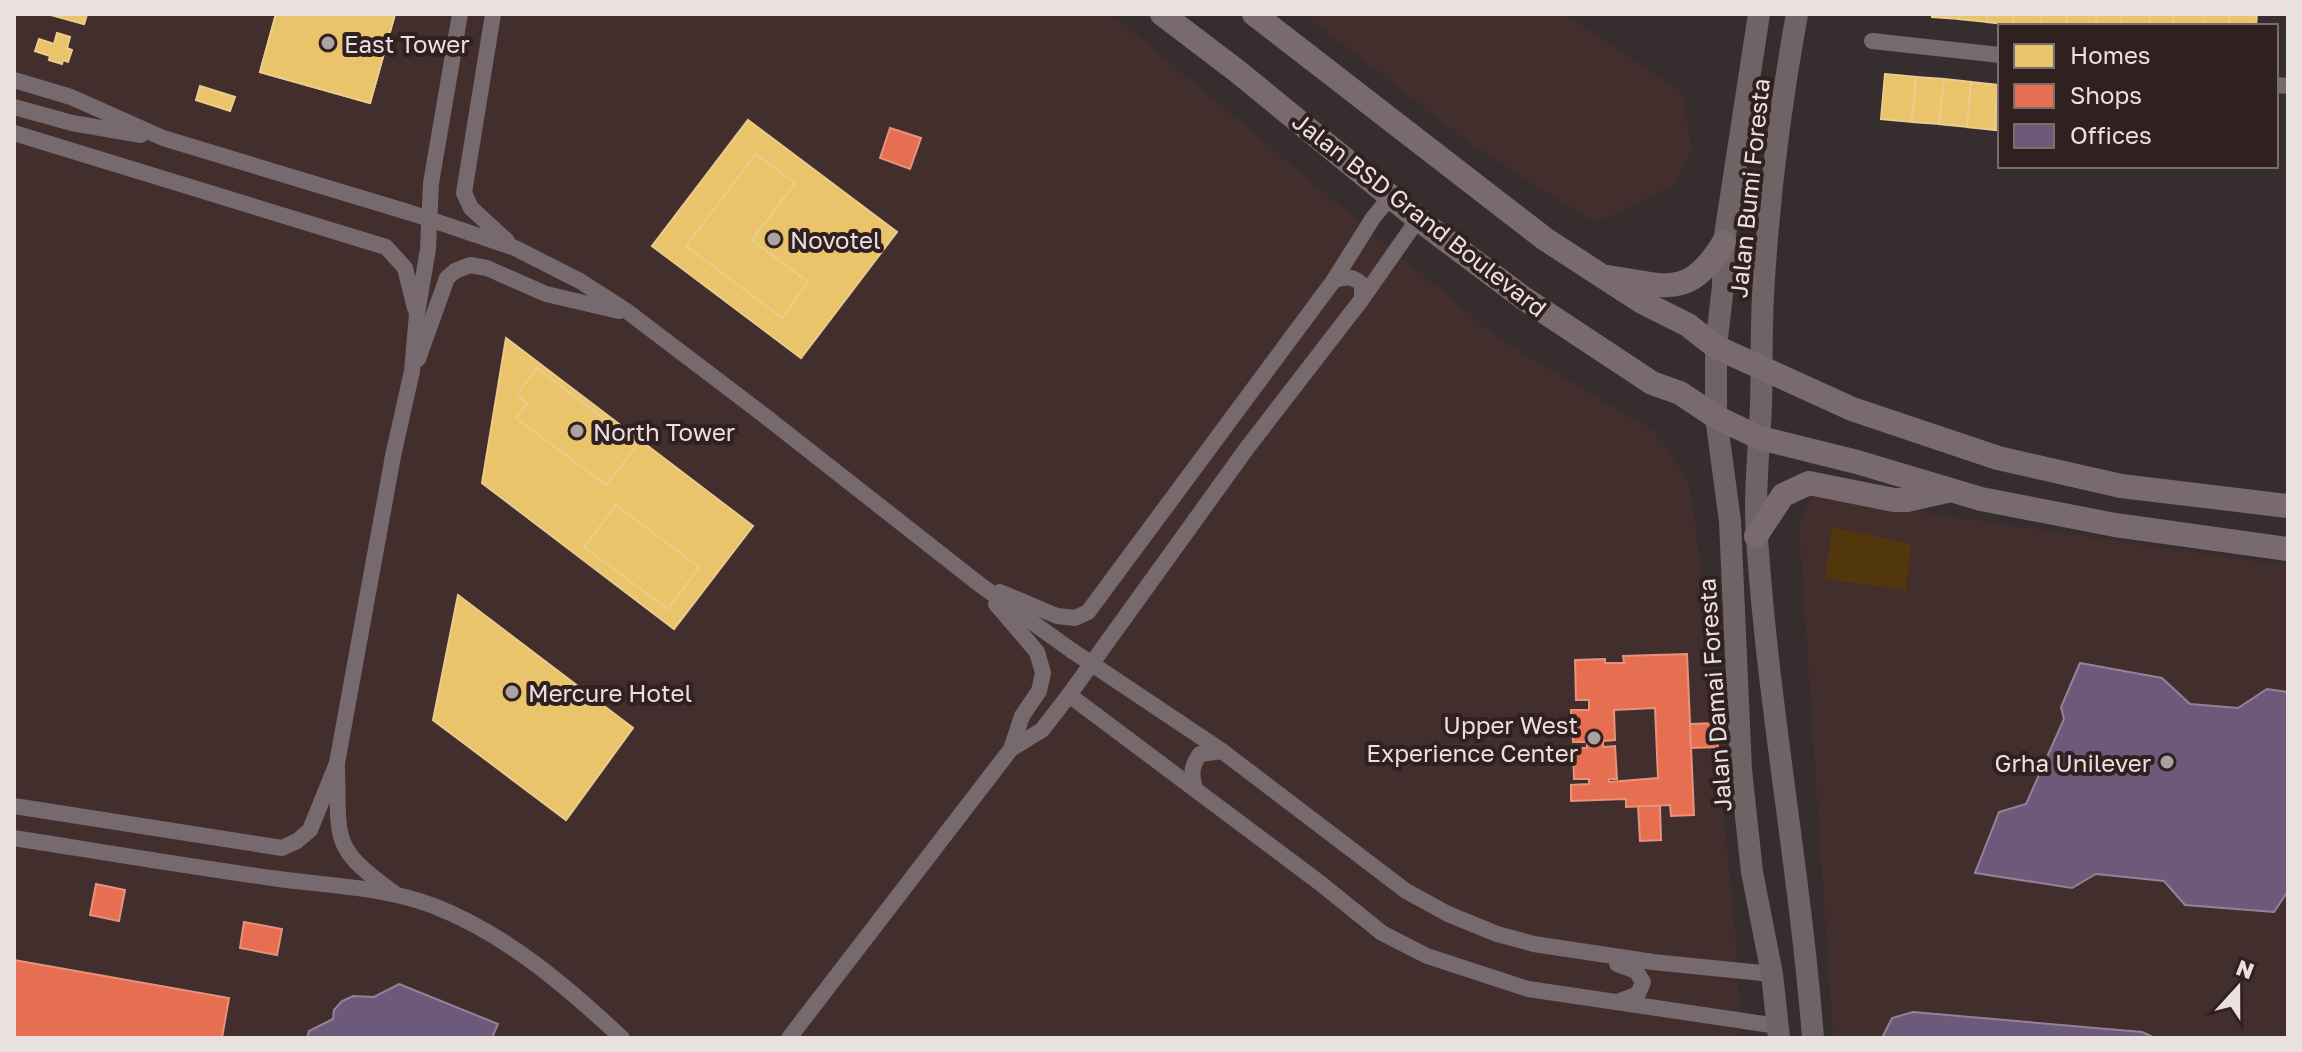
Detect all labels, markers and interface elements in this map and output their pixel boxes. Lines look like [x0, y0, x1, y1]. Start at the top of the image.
legend [1998, 24, 2278, 168]
place label: East Tower [344, 29, 470, 58]
marker: East Tower [319, 34, 337, 52]
text: Homes [2070, 40, 2151, 69]
street label: Jalan Bumi Foresta [1723, 77, 1775, 299]
text: Shops [2070, 80, 2142, 109]
street label: Jalan BSD Grand Boulevard [1287, 106, 1553, 322]
text: Offices [2070, 120, 2152, 149]
place label: Novotel [790, 225, 881, 254]
marker: Novotel [765, 230, 783, 248]
place label: North Tower [593, 417, 735, 446]
marker: North Tower [568, 422, 586, 440]
street label: Jalan Damai Foresta [1691, 577, 1737, 813]
place label: Mercure Hotel [528, 678, 692, 707]
marker: Mercure Hotel [503, 683, 521, 701]
place label: Upper West Experience Center [1366, 710, 1578, 767]
marker: Upper West Experience Center [1585, 729, 1603, 747]
place label: Grha Unilever [1995, 748, 2151, 777]
marker: Grha Unilever [2158, 753, 2176, 771]
north arrow [2198, 948, 2278, 1028]
text: N [2233, 953, 2258, 984]

